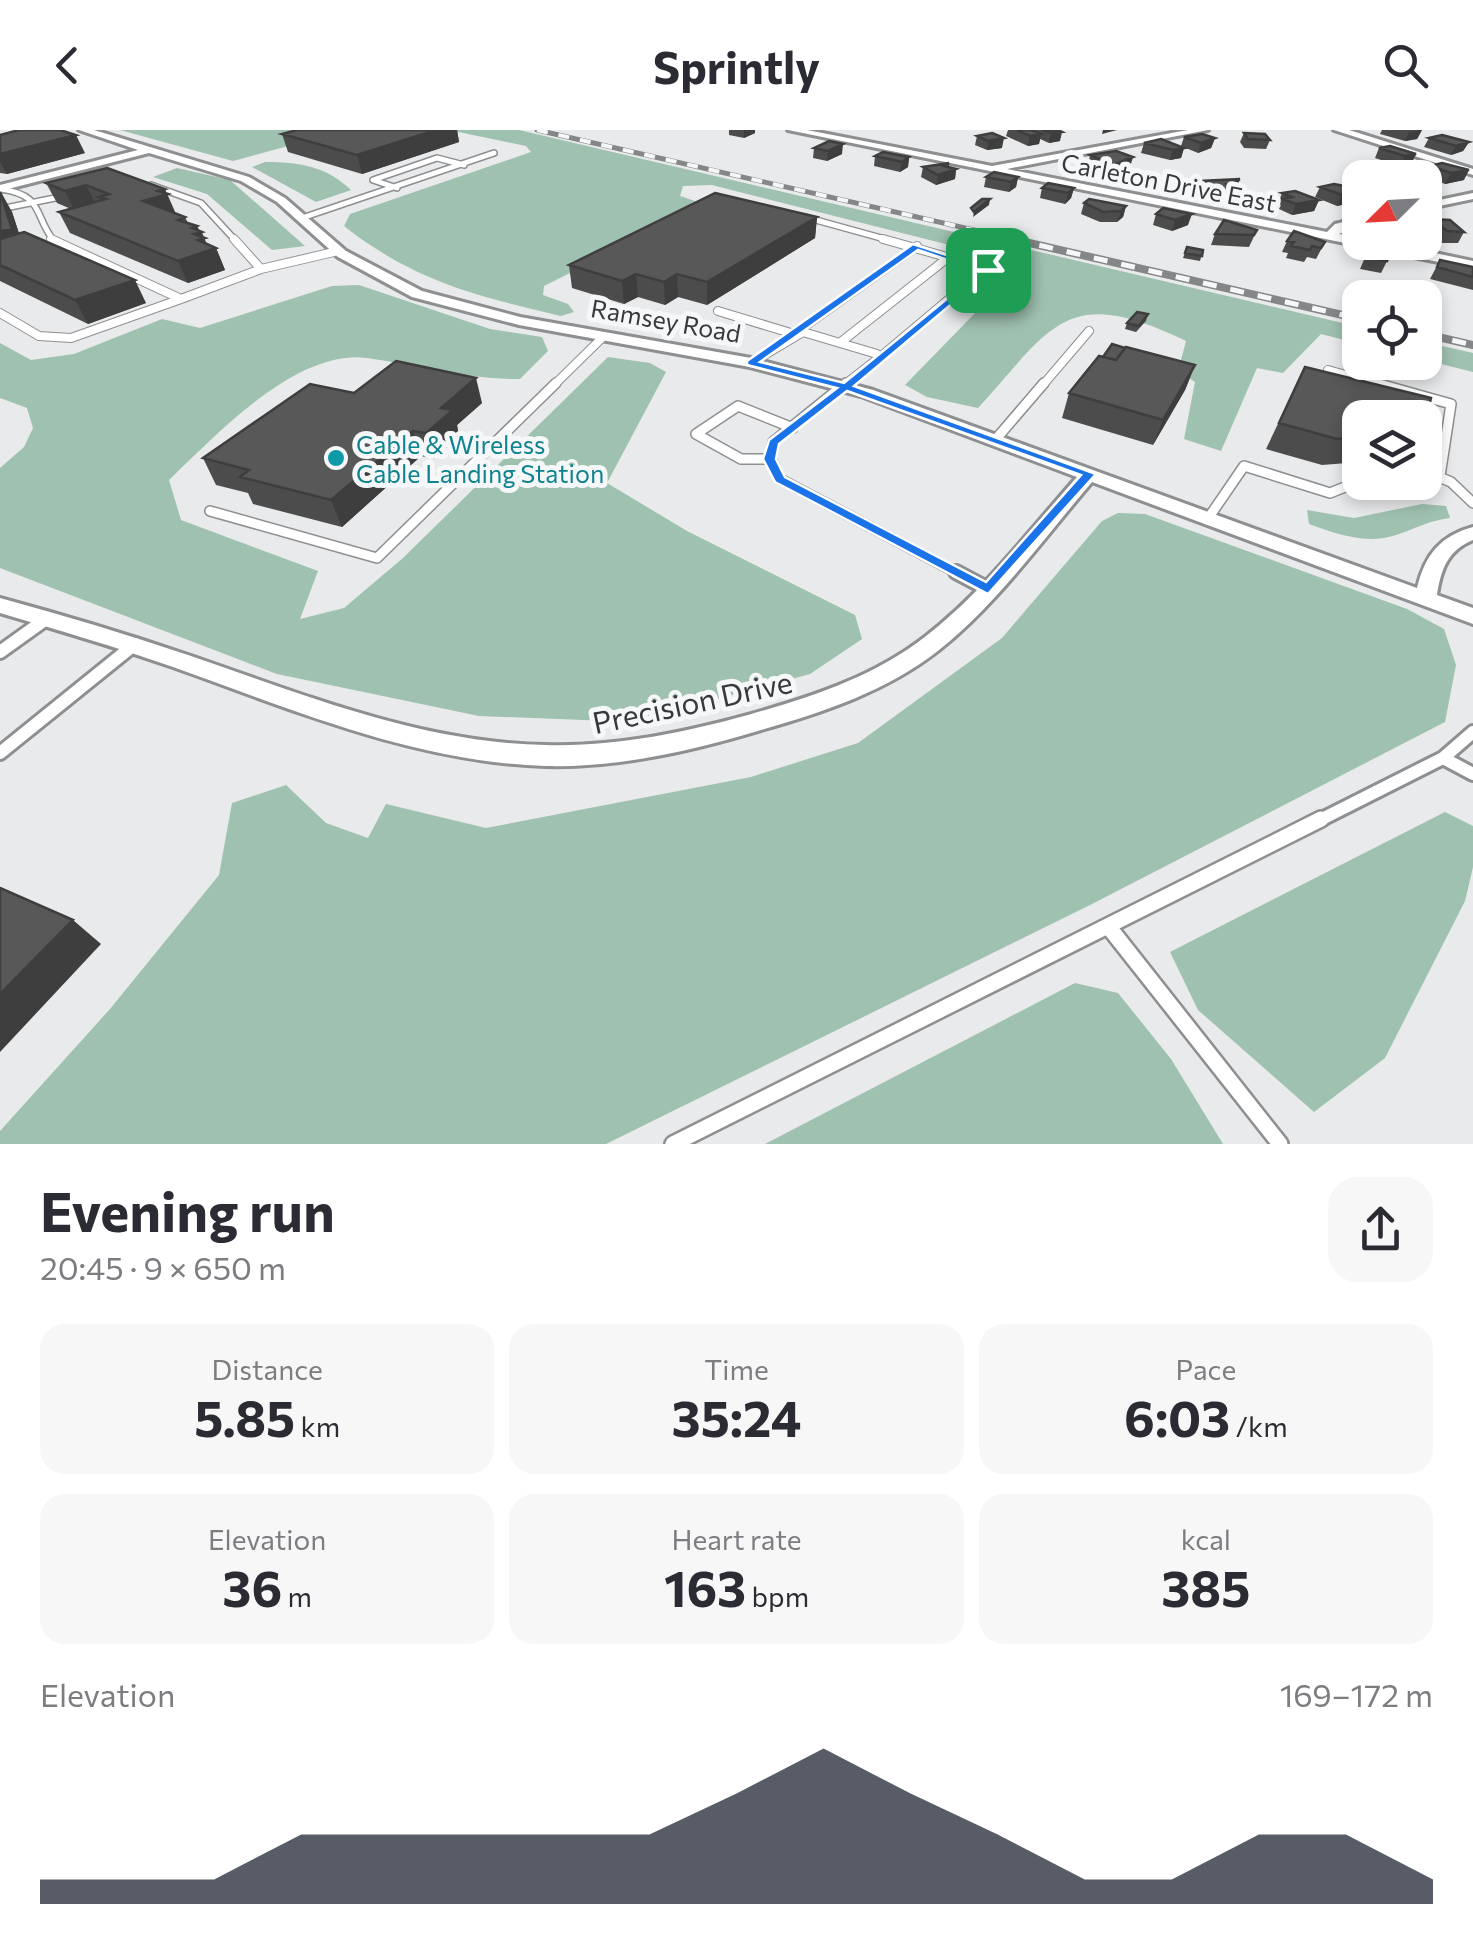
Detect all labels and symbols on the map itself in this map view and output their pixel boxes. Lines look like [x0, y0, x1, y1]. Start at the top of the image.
street label: Carleton Drive East [1059, 146, 1279, 218]
north arrow [1342, 160, 1442, 260]
pin [946, 228, 1031, 313]
street label: Ramsey Road [589, 292, 743, 348]
place label: Cable & Wireless Cable Landing Station [356, 429, 604, 488]
marker: Cable & Wireless Cable Landing Station [325, 447, 347, 469]
street label: Precision Drive [589, 662, 795, 740]

